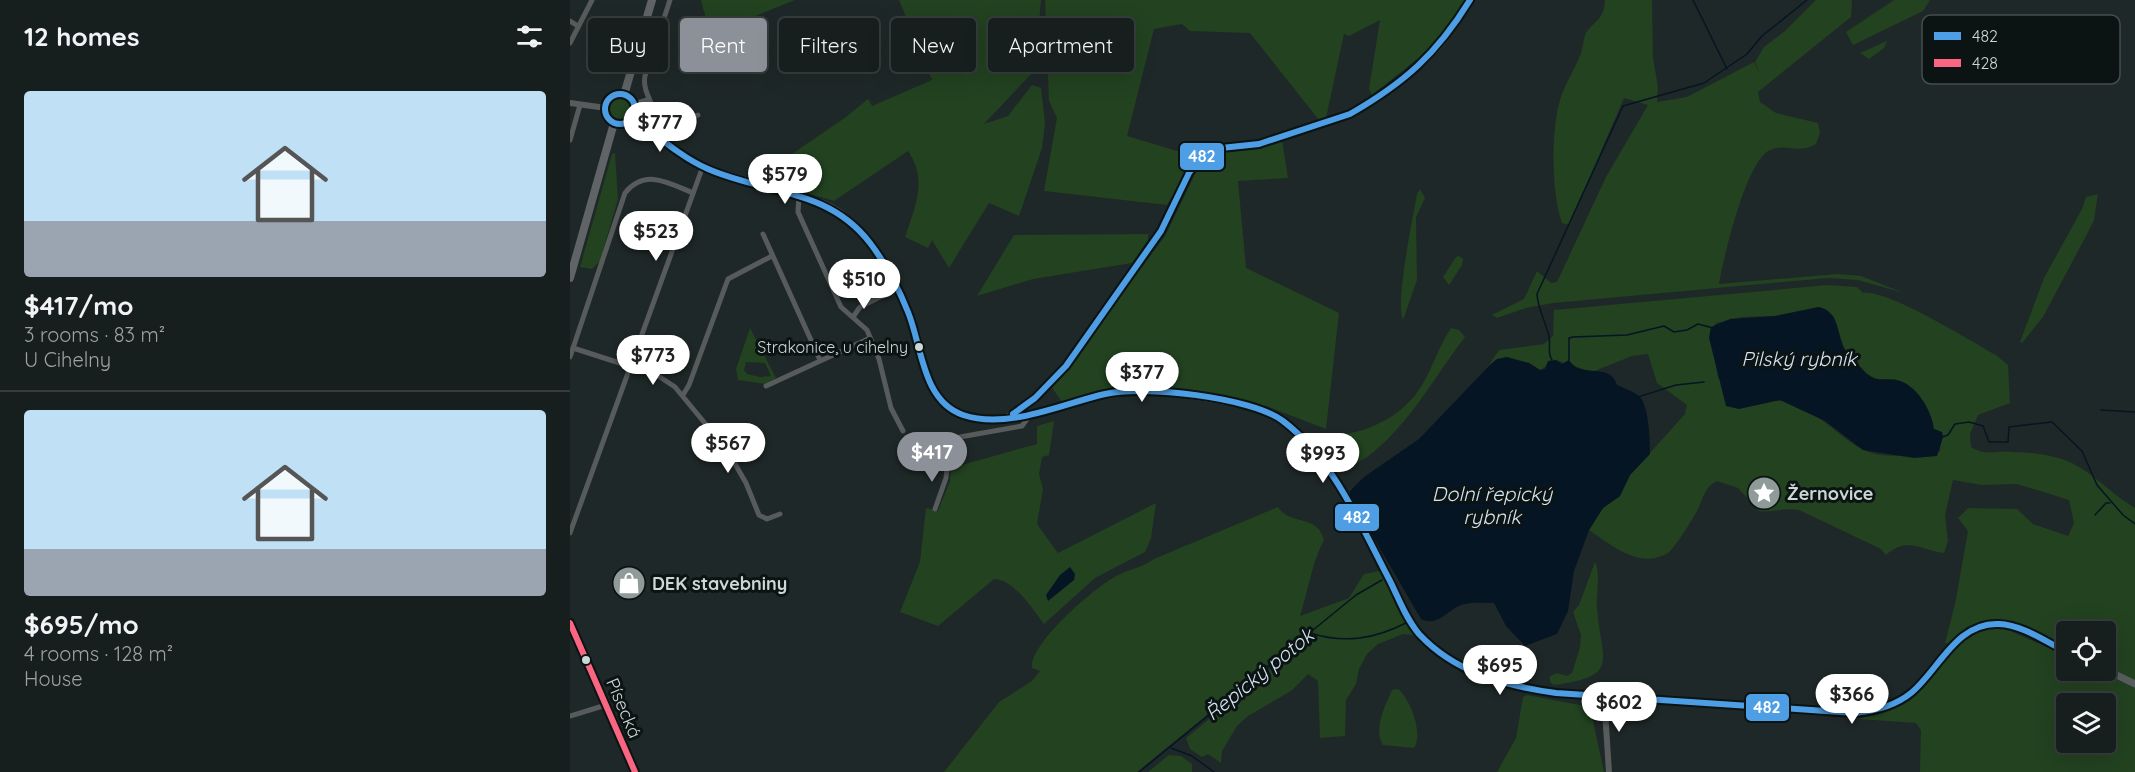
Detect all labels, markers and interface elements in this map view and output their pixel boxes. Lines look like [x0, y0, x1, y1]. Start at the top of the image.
legend [1922, 15, 2120, 84]
chip: Buy [588, 18, 668, 72]
chip: Rent [680, 18, 767, 72]
chip: Filters [779, 18, 879, 72]
chip: New [891, 18, 976, 72]
chip: Apartment [988, 18, 1134, 72]
text: 12 homes [24, 20, 140, 53]
icon: filters [513, 20, 546, 53]
text: 482 [1972, 26, 1998, 46]
text: 428 [1972, 53, 1998, 73]
pin: $777 [624, 102, 696, 153]
text: $777 [638, 109, 682, 134]
icon: home [231, 130, 339, 238]
line badge: 482 [1179, 142, 1225, 171]
text: 482 [1188, 146, 1216, 166]
pin: $579 [749, 154, 821, 205]
text: $579 [762, 161, 808, 186]
pin: $523 [620, 211, 692, 262]
text: $523 [633, 218, 679, 243]
pin: $510 [828, 259, 900, 310]
text: $510 [842, 266, 886, 291]
text: $417/mo [24, 289, 133, 322]
text: 3 rooms · 83 m² [24, 322, 165, 347]
pin: $773 [617, 335, 689, 386]
place label: Strakonice, u cihelny [757, 337, 908, 357]
marker: Strakonice, u cihelny [913, 341, 925, 353]
text: $773 [631, 342, 675, 367]
water label: Pilský rybník [1741, 346, 1859, 371]
text: U Cihelny [24, 347, 111, 372]
pin: $377 [1106, 352, 1178, 403]
text: $377 [1120, 359, 1164, 384]
pin: $567 [692, 423, 764, 474]
text: $567 [705, 430, 751, 455]
pin: $417 [896, 432, 968, 483]
pin: $993 [1287, 433, 1359, 484]
text: $417 [911, 439, 953, 464]
text: $993 [1300, 440, 1346, 465]
icon: home [231, 449, 339, 557]
place icon: Žernovice [1746, 475, 1782, 511]
water label: Dolní řepický rybník [1432, 481, 1554, 529]
place label: Žernovice [1787, 482, 1873, 505]
line badge: 482 [1334, 503, 1380, 532]
text: 482 [1343, 507, 1371, 527]
shop icon: DEK stavebniny [611, 565, 647, 601]
place label: DEK stavebniny [652, 572, 787, 595]
text: $695/mo [24, 608, 139, 641]
water label: Řepický potok [1200, 621, 1320, 725]
map controls [2056, 621, 2116, 753]
button: locate [2056, 621, 2116, 681]
text: 4 rooms · 128 m² [24, 641, 173, 666]
pin: $695 [1464, 645, 1536, 696]
text: $695 [1477, 652, 1523, 677]
unlabelled marker [580, 654, 592, 666]
text: House [24, 666, 83, 691]
pin: $366 [1816, 674, 1888, 725]
street label: Písecká [601, 675, 647, 741]
text: $366 [1830, 681, 1874, 706]
pin: $602 [1583, 682, 1655, 733]
text: $602 [1596, 689, 1642, 714]
line badge: 482 [1745, 693, 1790, 722]
button: layers [2056, 693, 2116, 753]
text: 482 [1753, 697, 1781, 717]

